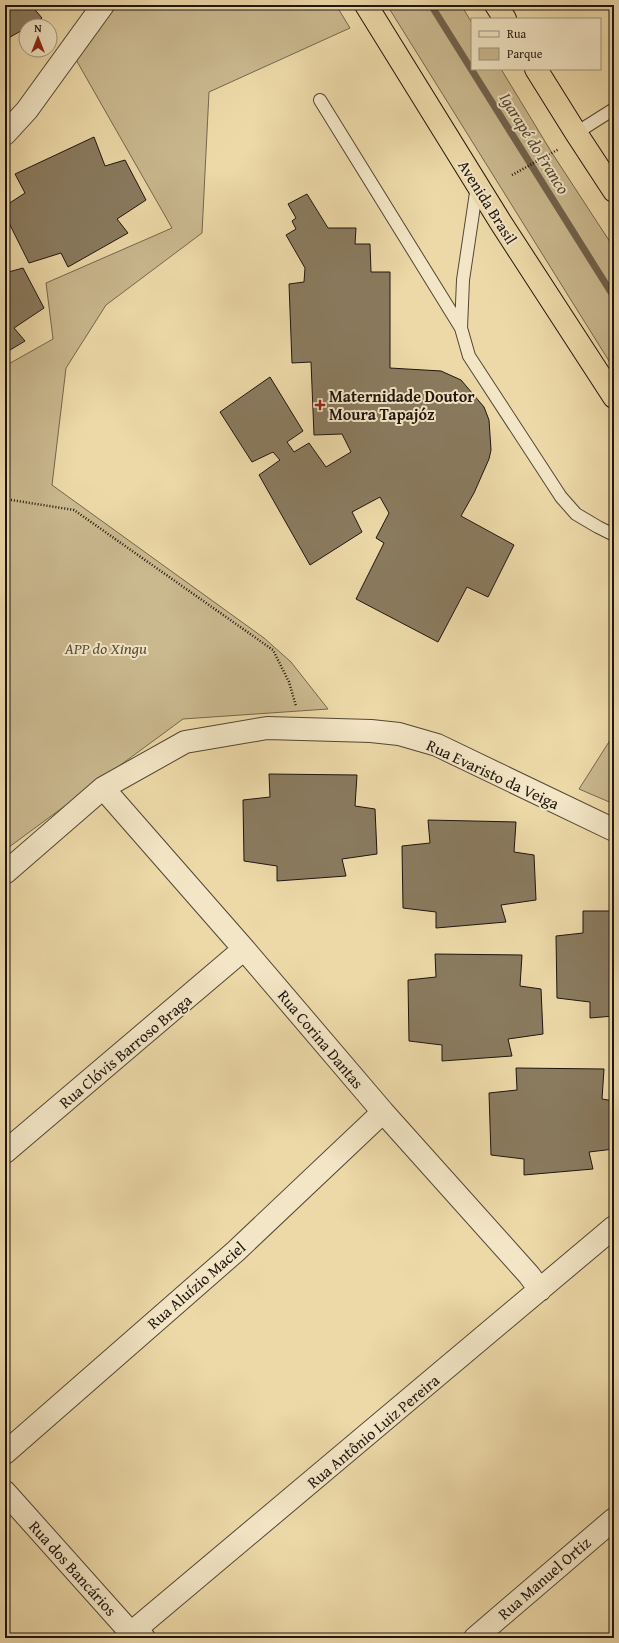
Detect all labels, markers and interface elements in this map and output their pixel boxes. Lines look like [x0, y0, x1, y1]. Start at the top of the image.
north arrow [18, 18, 58, 58]
legend [471, 18, 601, 70]
text: N [34, 20, 42, 36]
text: Rua [507, 25, 526, 42]
text: Parque [507, 45, 543, 62]
water label: Igarapé do Franco [494, 87, 576, 199]
street label: Avenida Brasil [453, 155, 524, 249]
place label: Maternidade Doutor Moura Tapajóz [329, 384, 475, 426]
marker: Maternidade Doutor Moura Tapajóz [314, 399, 326, 411]
park label: APP do Xingu [64, 636, 147, 660]
street label: Rua Evaristo da Veiga [423, 733, 564, 815]
street label: Rua Corina Dantas [272, 984, 370, 1094]
street label: Rua Clóvis Barroso Braga [53, 988, 197, 1114]
street label: Rua Aluízio Maciel [141, 1235, 251, 1335]
street label: Rua Antônio Luiz Pereira [301, 1368, 445, 1494]
street label: Rua dos Bancários [23, 1515, 123, 1621]
street label: Rua Manuel Ortiz [492, 1531, 596, 1625]

